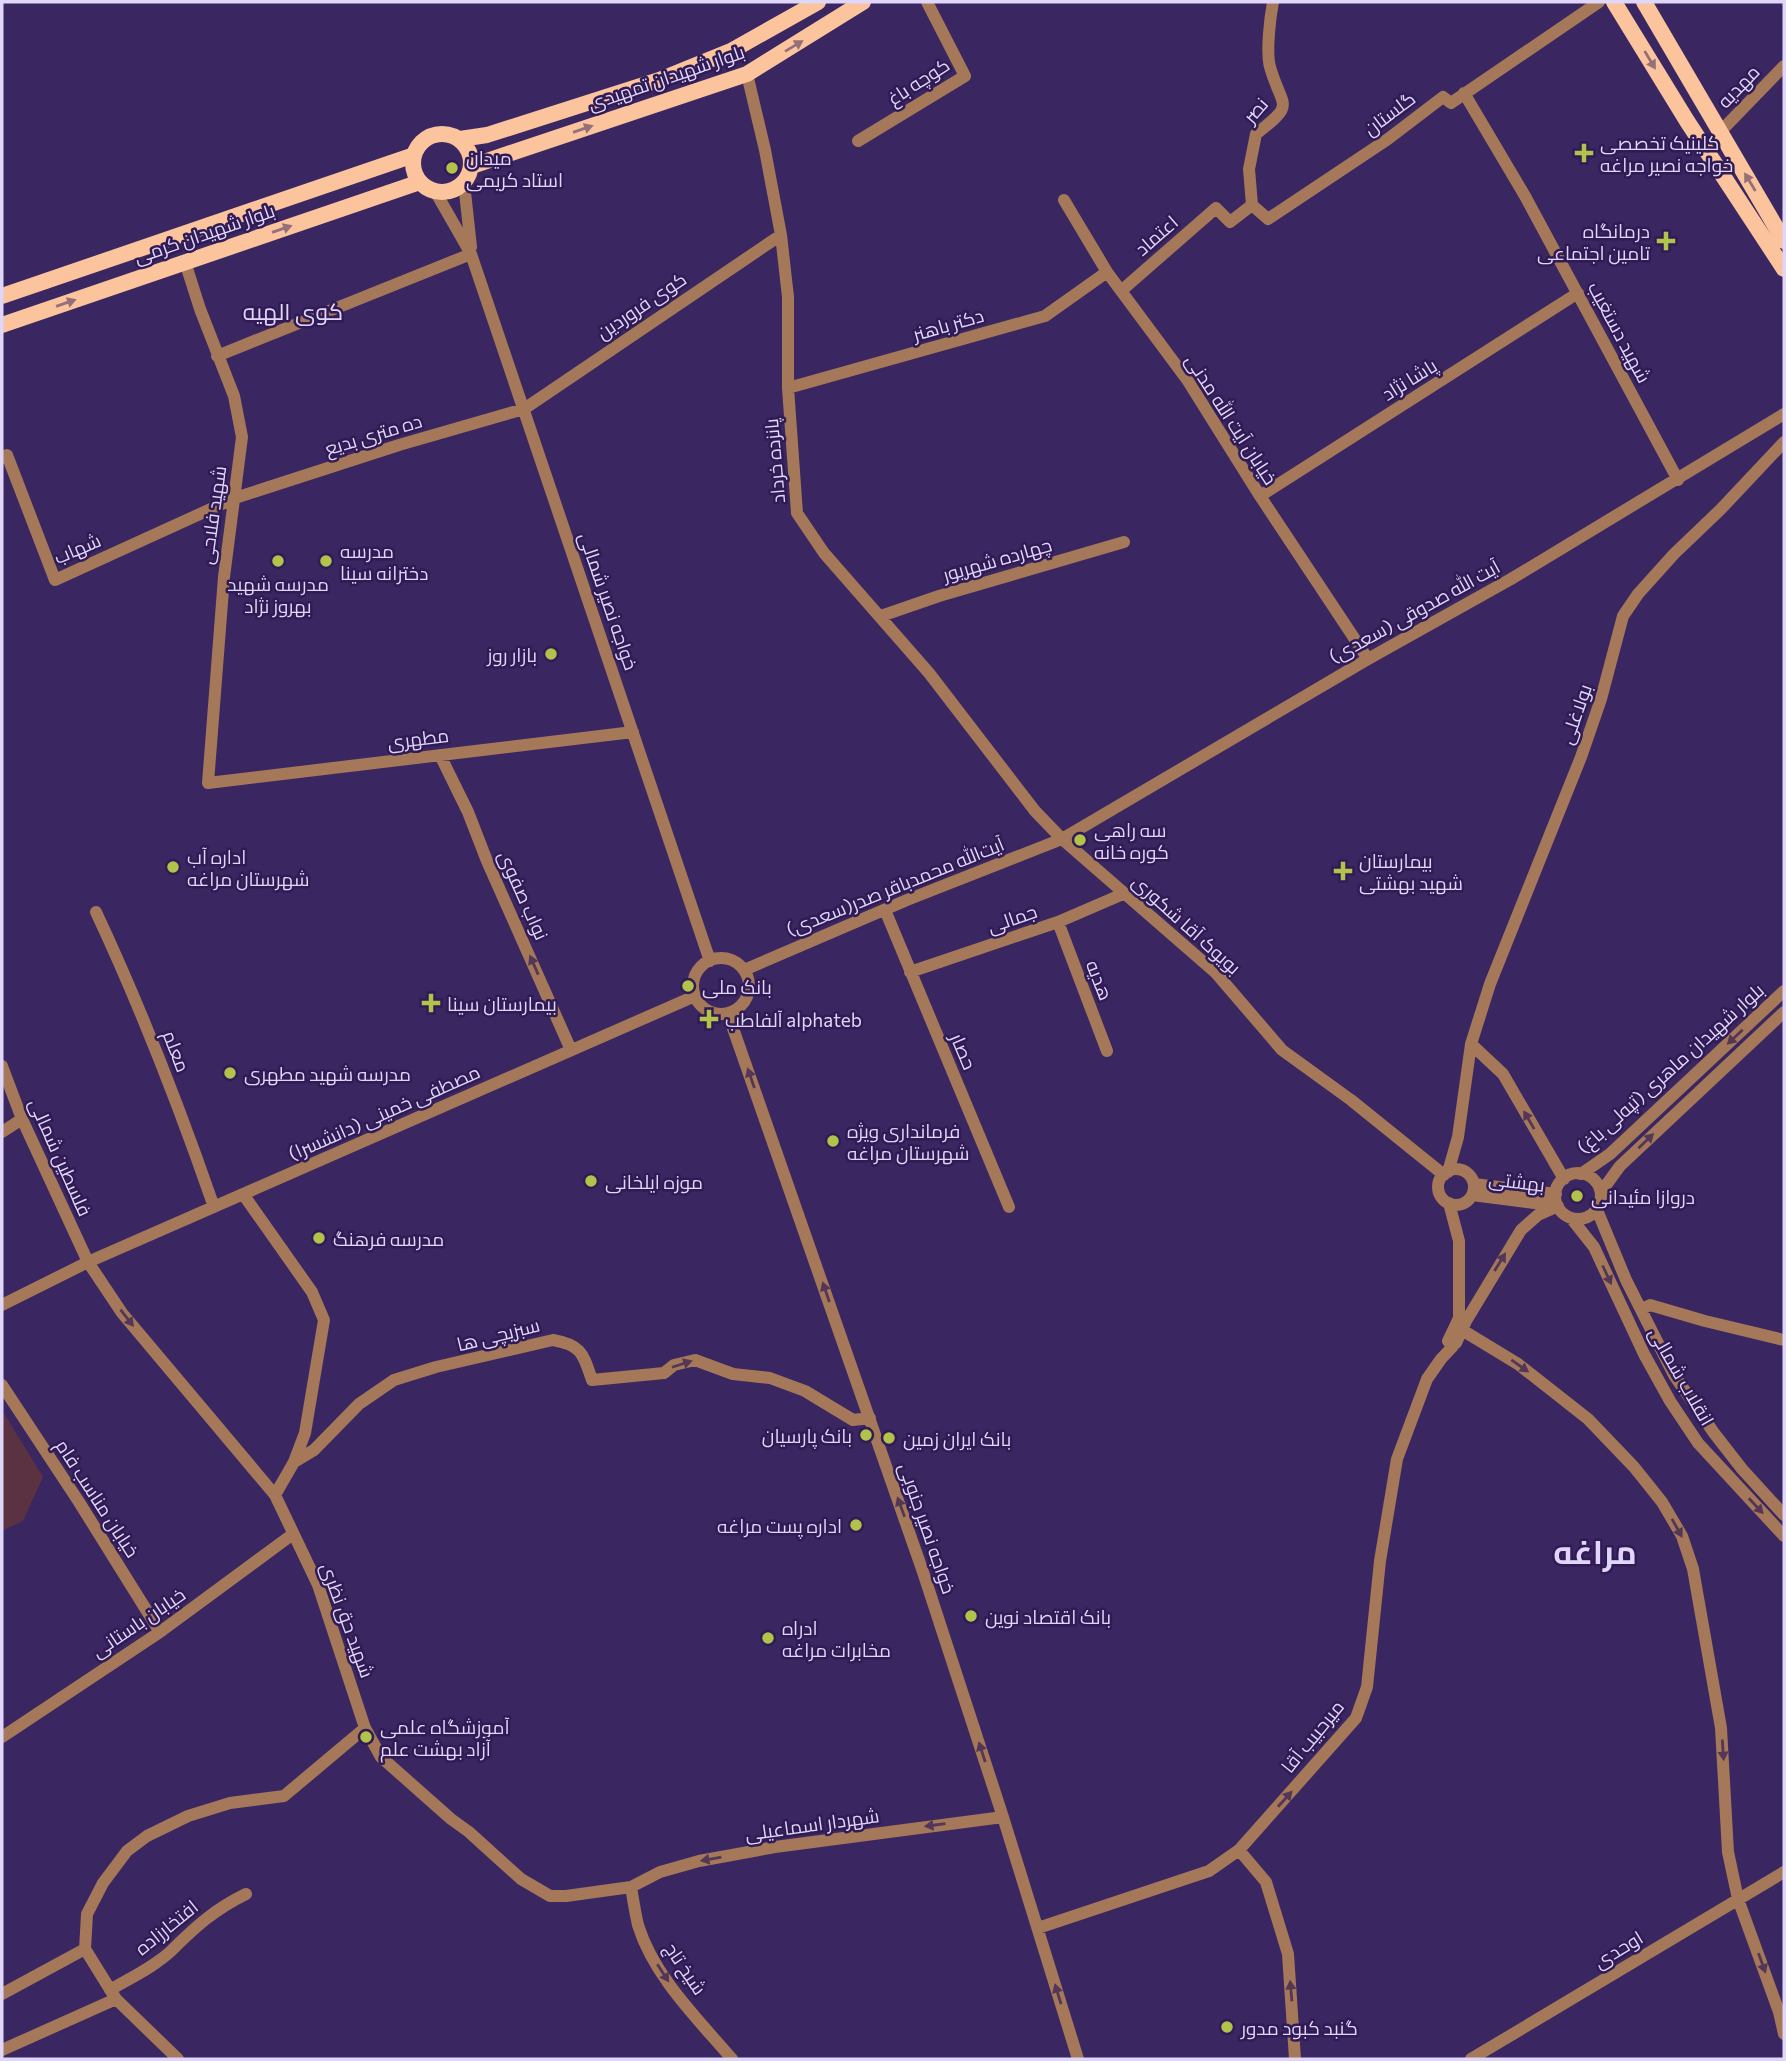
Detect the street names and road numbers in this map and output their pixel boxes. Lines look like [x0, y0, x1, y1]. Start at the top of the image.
street label: بلوار شهیدان تمهیدی [585, 39, 748, 116]
street label: کوچه باغ [883, 53, 955, 112]
street label: مهدیه [1712, 60, 1765, 113]
street label: گلستان [1359, 86, 1420, 141]
street label: نصر [1237, 93, 1273, 129]
street label: بلوار شهیدان کرمی [130, 198, 278, 269]
street label: اعتماد [1130, 210, 1182, 260]
street label: کوی فروردین [592, 266, 691, 344]
street label: شهید دستغیب [1583, 277, 1656, 387]
street label: دکتر باهنر [909, 303, 987, 346]
street label: خیابان آیت الله مدنی [1180, 349, 1283, 489]
street label: پاشا نژاد [1377, 353, 1442, 407]
street label: ده متری بدیع [322, 408, 425, 463]
street label: پانزده خرداد [759, 417, 791, 504]
street label: شهید فلاحی [194, 464, 231, 566]
street label: شهاب [50, 528, 104, 569]
street label: خواجه نصیر شمالی [574, 529, 643, 673]
street label: چهارده شهریور [939, 532, 1055, 588]
street label: آیت الله صدوقی (سعدی) [1324, 554, 1504, 668]
street label: بولاغلی [1554, 681, 1597, 747]
street label: مطهری [386, 723, 450, 754]
street label: آیت‌الله محمدباقر صدر(سعدی) [783, 832, 1008, 941]
street label: نواب صفوی [493, 847, 554, 944]
street label: بویوک آقا شکوری [1127, 869, 1246, 979]
street label: جمالی [984, 899, 1040, 938]
street label: هدیه [1082, 957, 1118, 1003]
street label: بلوار شهیدان ماهری (تپه‌لی باغ) [1572, 978, 1770, 1160]
street label: معلم [156, 1027, 195, 1076]
street label: حصار [945, 1028, 982, 1073]
street label: مصطفی خمینی (دانشسرا) [285, 1059, 484, 1166]
street label: فلسطین شمالی [24, 1094, 97, 1220]
street label: بهشتی [1488, 1166, 1546, 1197]
street label: سبزیچی ها [454, 1313, 542, 1357]
street label: انقلاب شمالی [1644, 1323, 1719, 1430]
street label: خیابان مناسب فام [49, 1435, 145, 1563]
street label: خواجه نصیر جنوبی [894, 1459, 961, 1597]
street label: شهید حق نظری [315, 1559, 379, 1681]
street label: خیابان باستانی [87, 1582, 190, 1663]
street label: میرحبیب آقا [1276, 1695, 1349, 1778]
street label: شهردار اسماعیلی [743, 1803, 881, 1846]
street label: افتخارزاده [130, 1895, 203, 1960]
street label: اوحدی [1589, 1925, 1647, 1973]
street label: شیخ تاج [658, 1937, 712, 2000]

